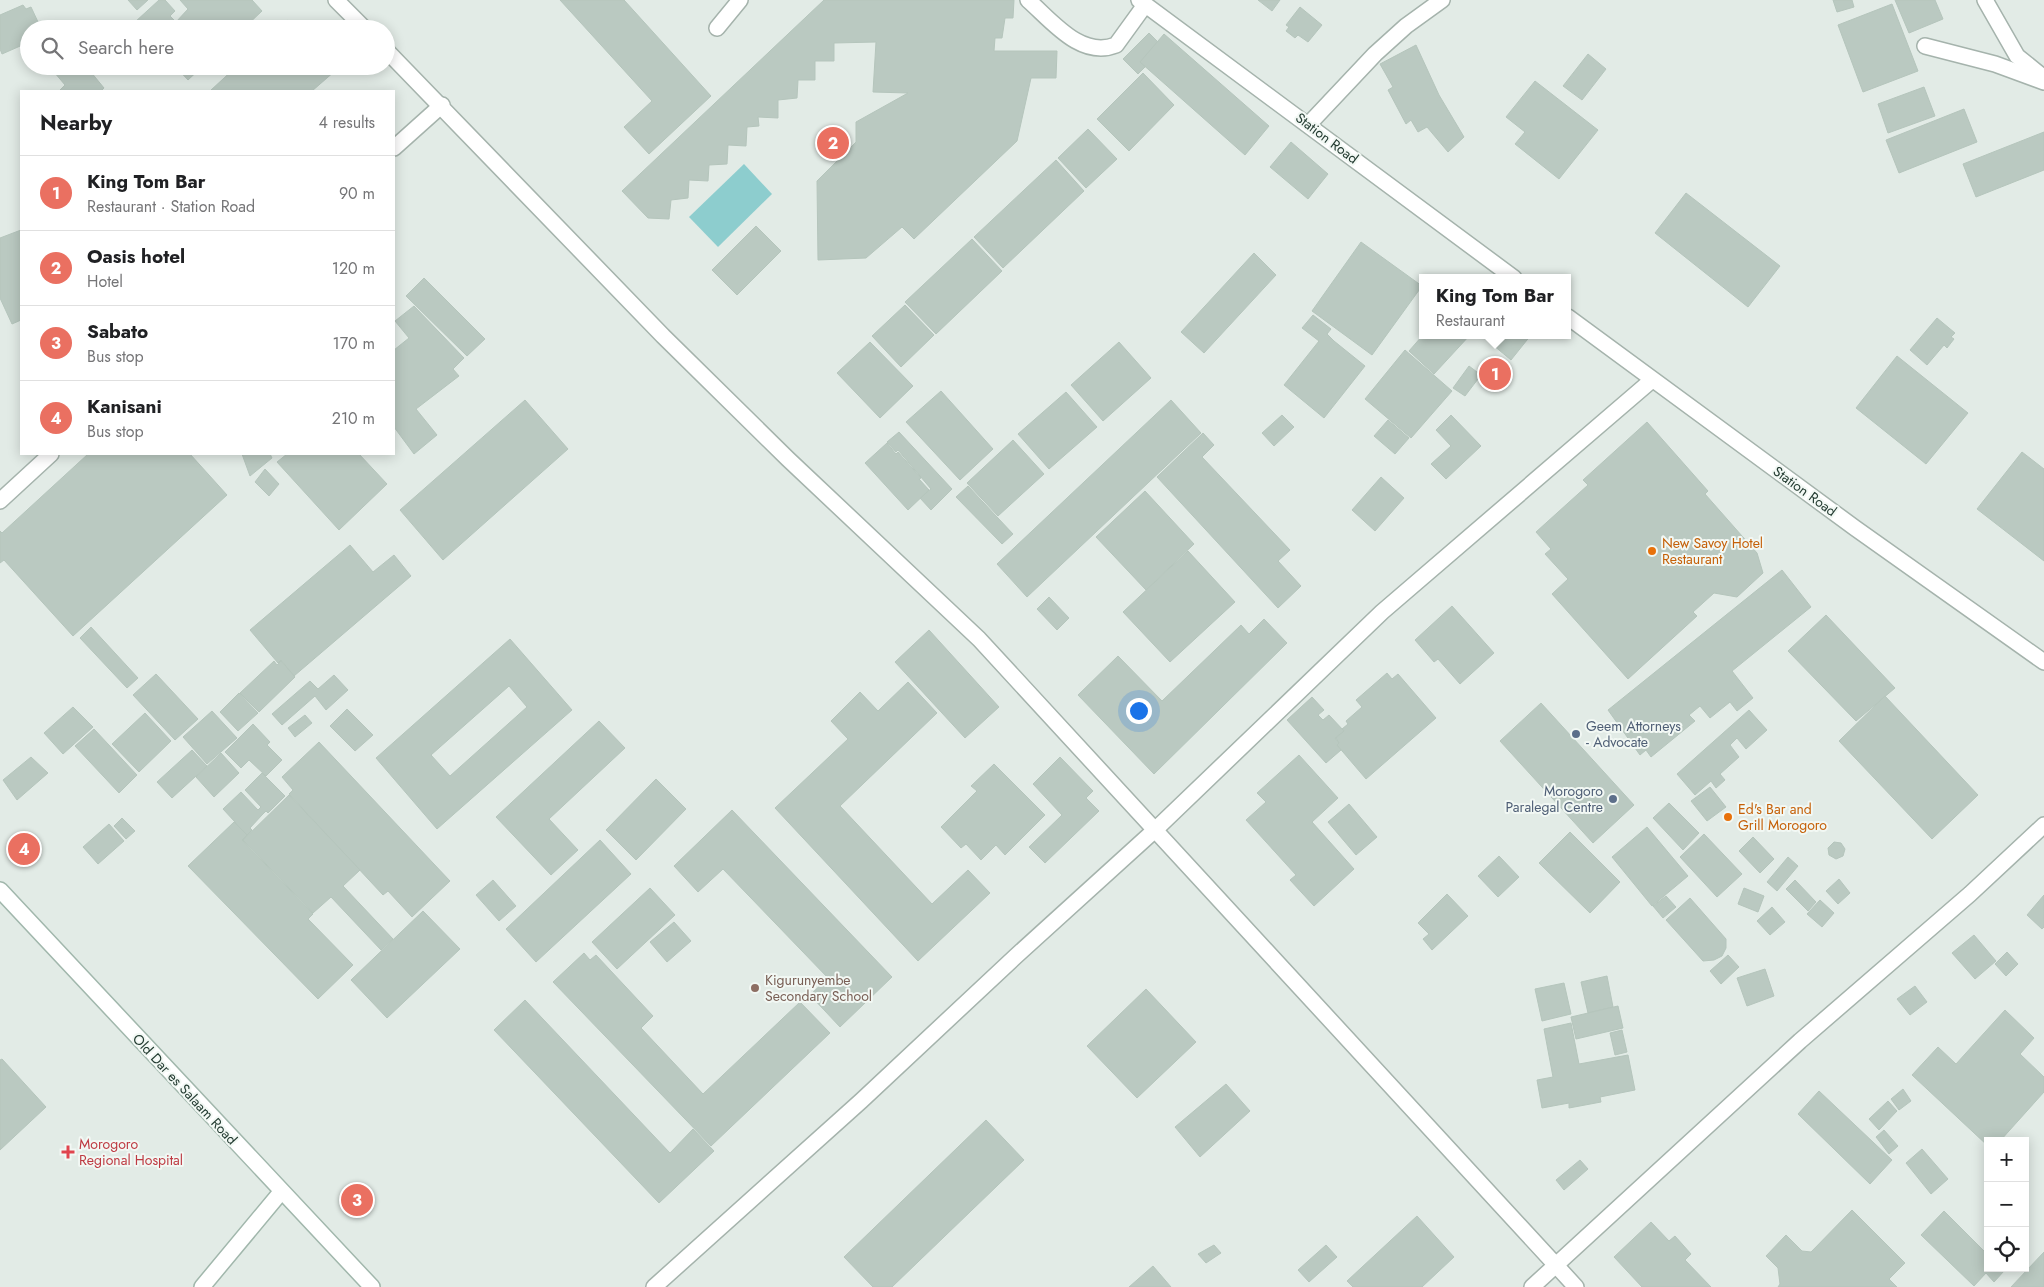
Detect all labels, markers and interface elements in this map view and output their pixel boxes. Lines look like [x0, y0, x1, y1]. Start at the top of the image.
search box [20, 20, 395, 75]
icon: search [38, 34, 66, 62]
text: Search here [78, 34, 174, 61]
text: Nearby [40, 108, 112, 138]
street label: Station Road [1291, 108, 1363, 168]
text: 4 results [319, 111, 375, 134]
pin: 2 [817, 124, 849, 162]
text: King Tom Bar [87, 168, 206, 195]
text: 1 [52, 182, 60, 205]
text: 90 m [339, 182, 375, 205]
text: Restaurant · Station Road [87, 195, 255, 218]
text: Oasis hotel [87, 243, 185, 270]
text: 2 [51, 257, 61, 280]
text: 120 m [332, 257, 375, 280]
text: Hotel [87, 270, 123, 293]
popup [1419, 274, 1571, 339]
text: King Tom Bar [1436, 282, 1554, 309]
text: Restaurant [1436, 309, 1505, 332]
text: Sabato [87, 318, 148, 345]
text: 3 [51, 332, 61, 355]
text: 170 m [333, 332, 375, 355]
text: Bus stop [87, 345, 144, 368]
pin: 1 [1479, 355, 1511, 393]
text: Kanisani [87, 393, 162, 420]
text: 4 [50, 407, 62, 430]
text: 210 m [332, 407, 375, 430]
text: Bus stop [87, 420, 144, 443]
street label: Station Road [1769, 461, 1841, 521]
place label: New Savoy Hotel Restaurant [1662, 533, 1763, 569]
marker: New Savoy Hotel Restaurant [1646, 545, 1658, 557]
your location [1126, 698, 1152, 724]
place label: Geem Attorneys - Advocate [1586, 716, 1681, 752]
marker: Geem Attorneys - Advocate [1570, 728, 1582, 740]
place label: Morogoro Paralegal Centre [1506, 781, 1603, 817]
marker: Morogoro Paralegal Centre [1607, 793, 1619, 805]
place label: Ed's Bar and Grill Morogoro [1738, 799, 1827, 835]
marker: Ed's Bar and Grill Morogoro [1722, 811, 1734, 823]
pin: 4 [8, 830, 40, 868]
place label: Kigurunyembe Secondary School [765, 970, 872, 1006]
marker: Kigurunyembe Secondary School [749, 982, 761, 994]
street label: Old Dar es Salaam Road [128, 1029, 242, 1149]
place label: Morogoro Regional Hospital [79, 1134, 183, 1170]
map controls [1984, 1137, 2029, 1272]
button: + [1984, 1137, 2029, 1182]
marker: Morogoro Regional Hospital [61, 1145, 75, 1159]
pin: 3 [341, 1181, 373, 1219]
button: − [1984, 1182, 2029, 1227]
button: locate [1984, 1227, 2029, 1272]

